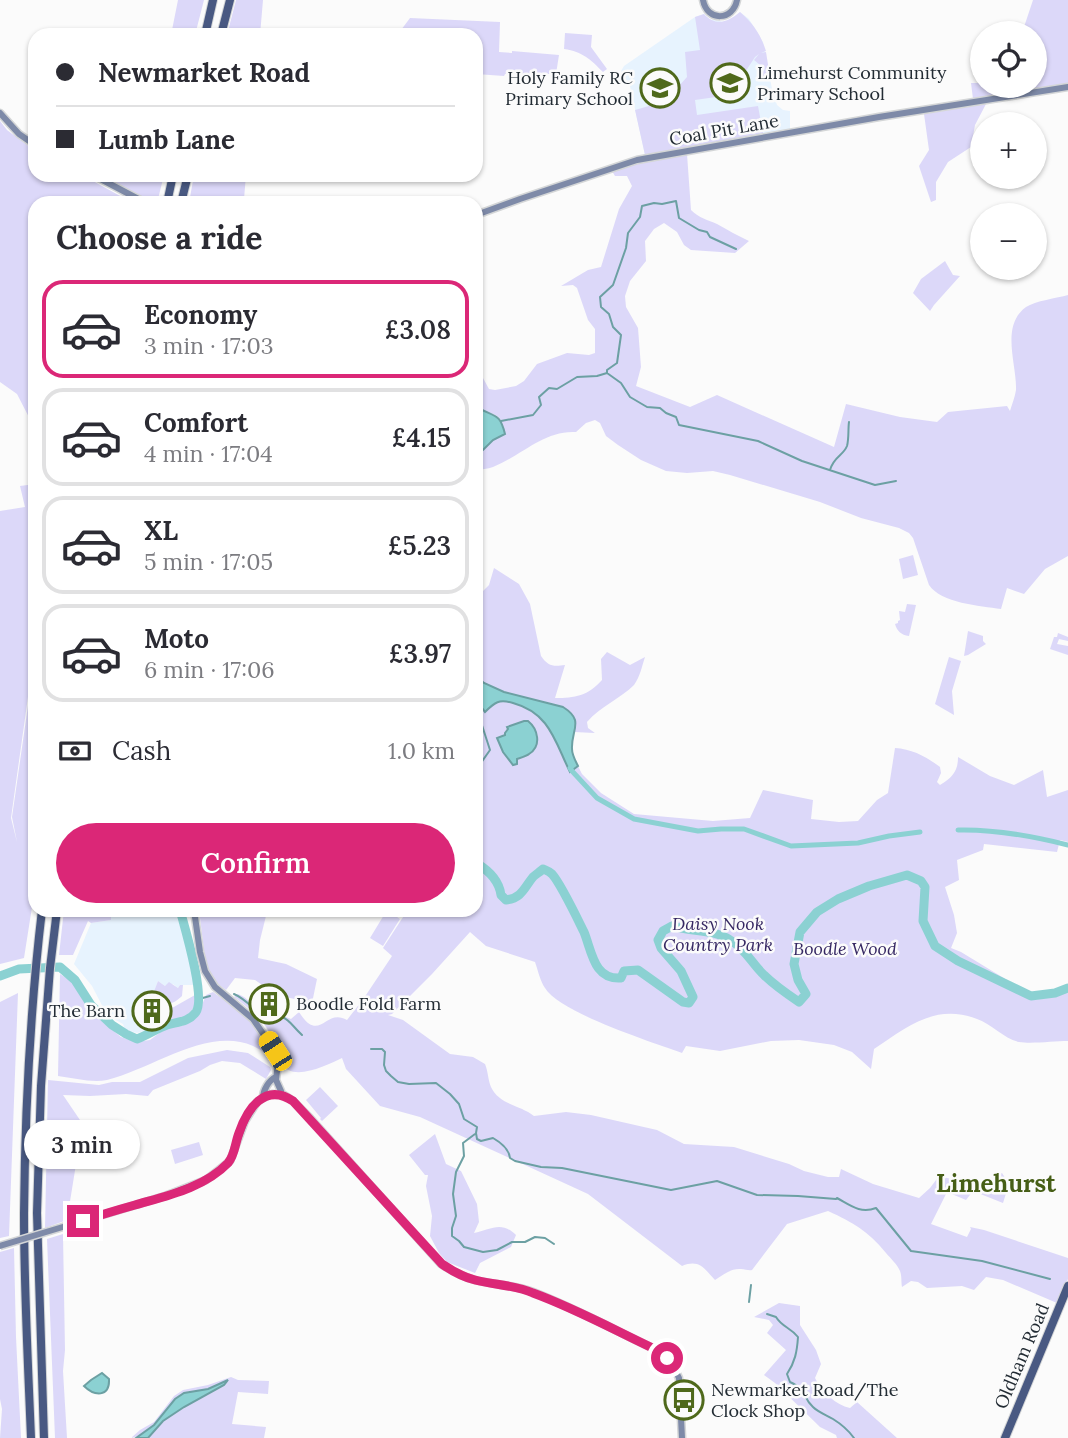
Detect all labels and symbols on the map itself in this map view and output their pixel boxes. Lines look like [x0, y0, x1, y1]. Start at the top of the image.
place label: Limehurst Community Primary School [757, 61, 947, 105]
school or university icon: Limehurst Community Primary School [709, 62, 751, 104]
place label: Holy Family RC Primary School [505, 66, 633, 110]
school or university icon: Holy Family RC Primary School [639, 67, 681, 109]
street label: Coal Pit Lane [667, 109, 781, 150]
park label: Daisy Nook Country Park [663, 912, 773, 956]
park label: Boodle Wood [793, 937, 897, 960]
building icon: Boodle Fold Farm [248, 983, 290, 1025]
building icon: The Barn [131, 990, 173, 1032]
place label: Boodle Fold Farm [296, 992, 441, 1015]
place label: The Barn [49, 999, 125, 1022]
car [255, 1028, 296, 1074]
callout: 3 min [25, 1120, 141, 1168]
district label: Limehurst [936, 1168, 1057, 1199]
route end [67, 1205, 99, 1237]
street label: Oldham Road [989, 1299, 1054, 1412]
route start [651, 1342, 683, 1374]
place label: Newmarket Road/The Clock Shop [711, 1378, 899, 1422]
bus stop icon: Newmarket Road/The Clock Shop [663, 1379, 705, 1421]

